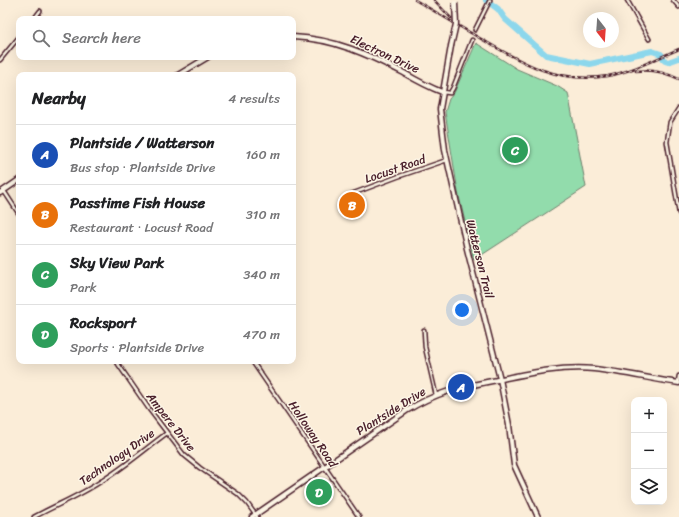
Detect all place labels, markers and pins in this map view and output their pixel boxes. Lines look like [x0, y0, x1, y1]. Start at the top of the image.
pin: C [502, 135, 528, 165]
pin: B [339, 190, 365, 220]
pin: A [448, 372, 474, 402]
pin: D [306, 477, 332, 507]

